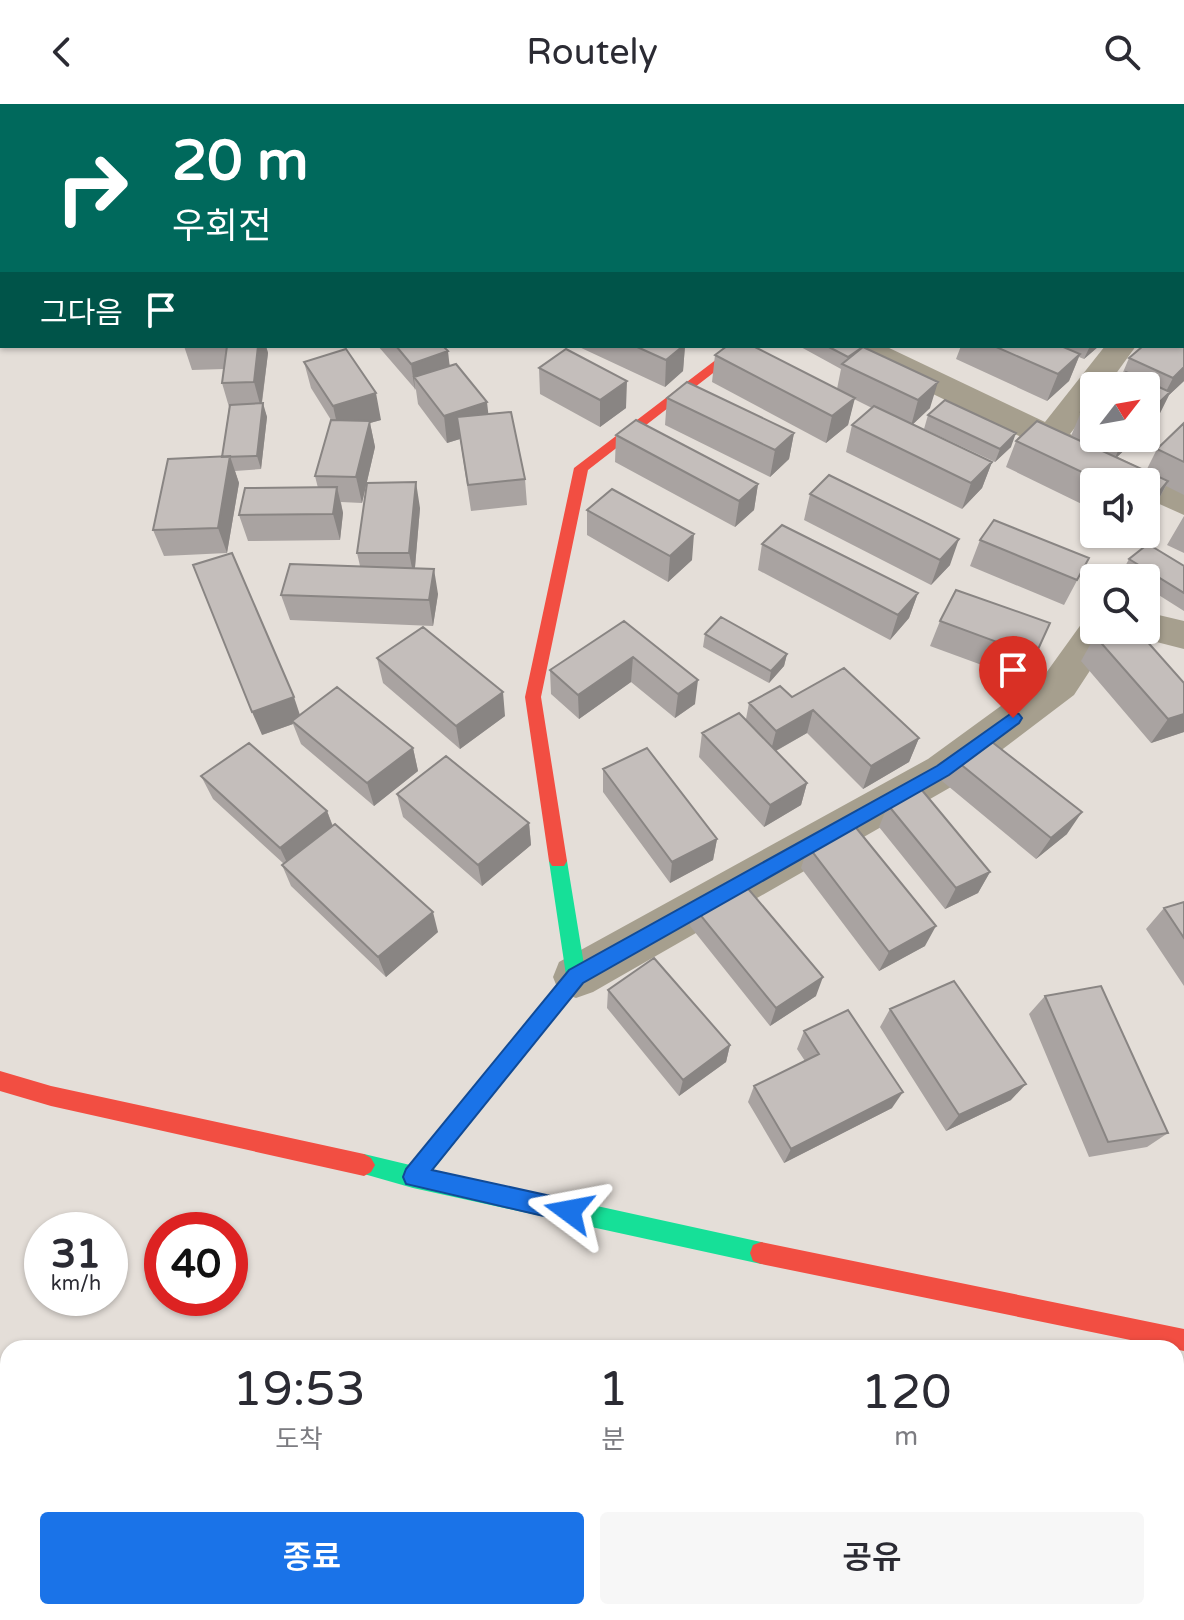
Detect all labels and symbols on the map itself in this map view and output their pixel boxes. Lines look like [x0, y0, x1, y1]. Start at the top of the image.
north arrow [1080, 372, 1160, 452]
pin [979, 636, 1047, 718]
position arrow [527, 1169, 611, 1253]
speed limit sign: 40 [144, 1212, 248, 1316]

